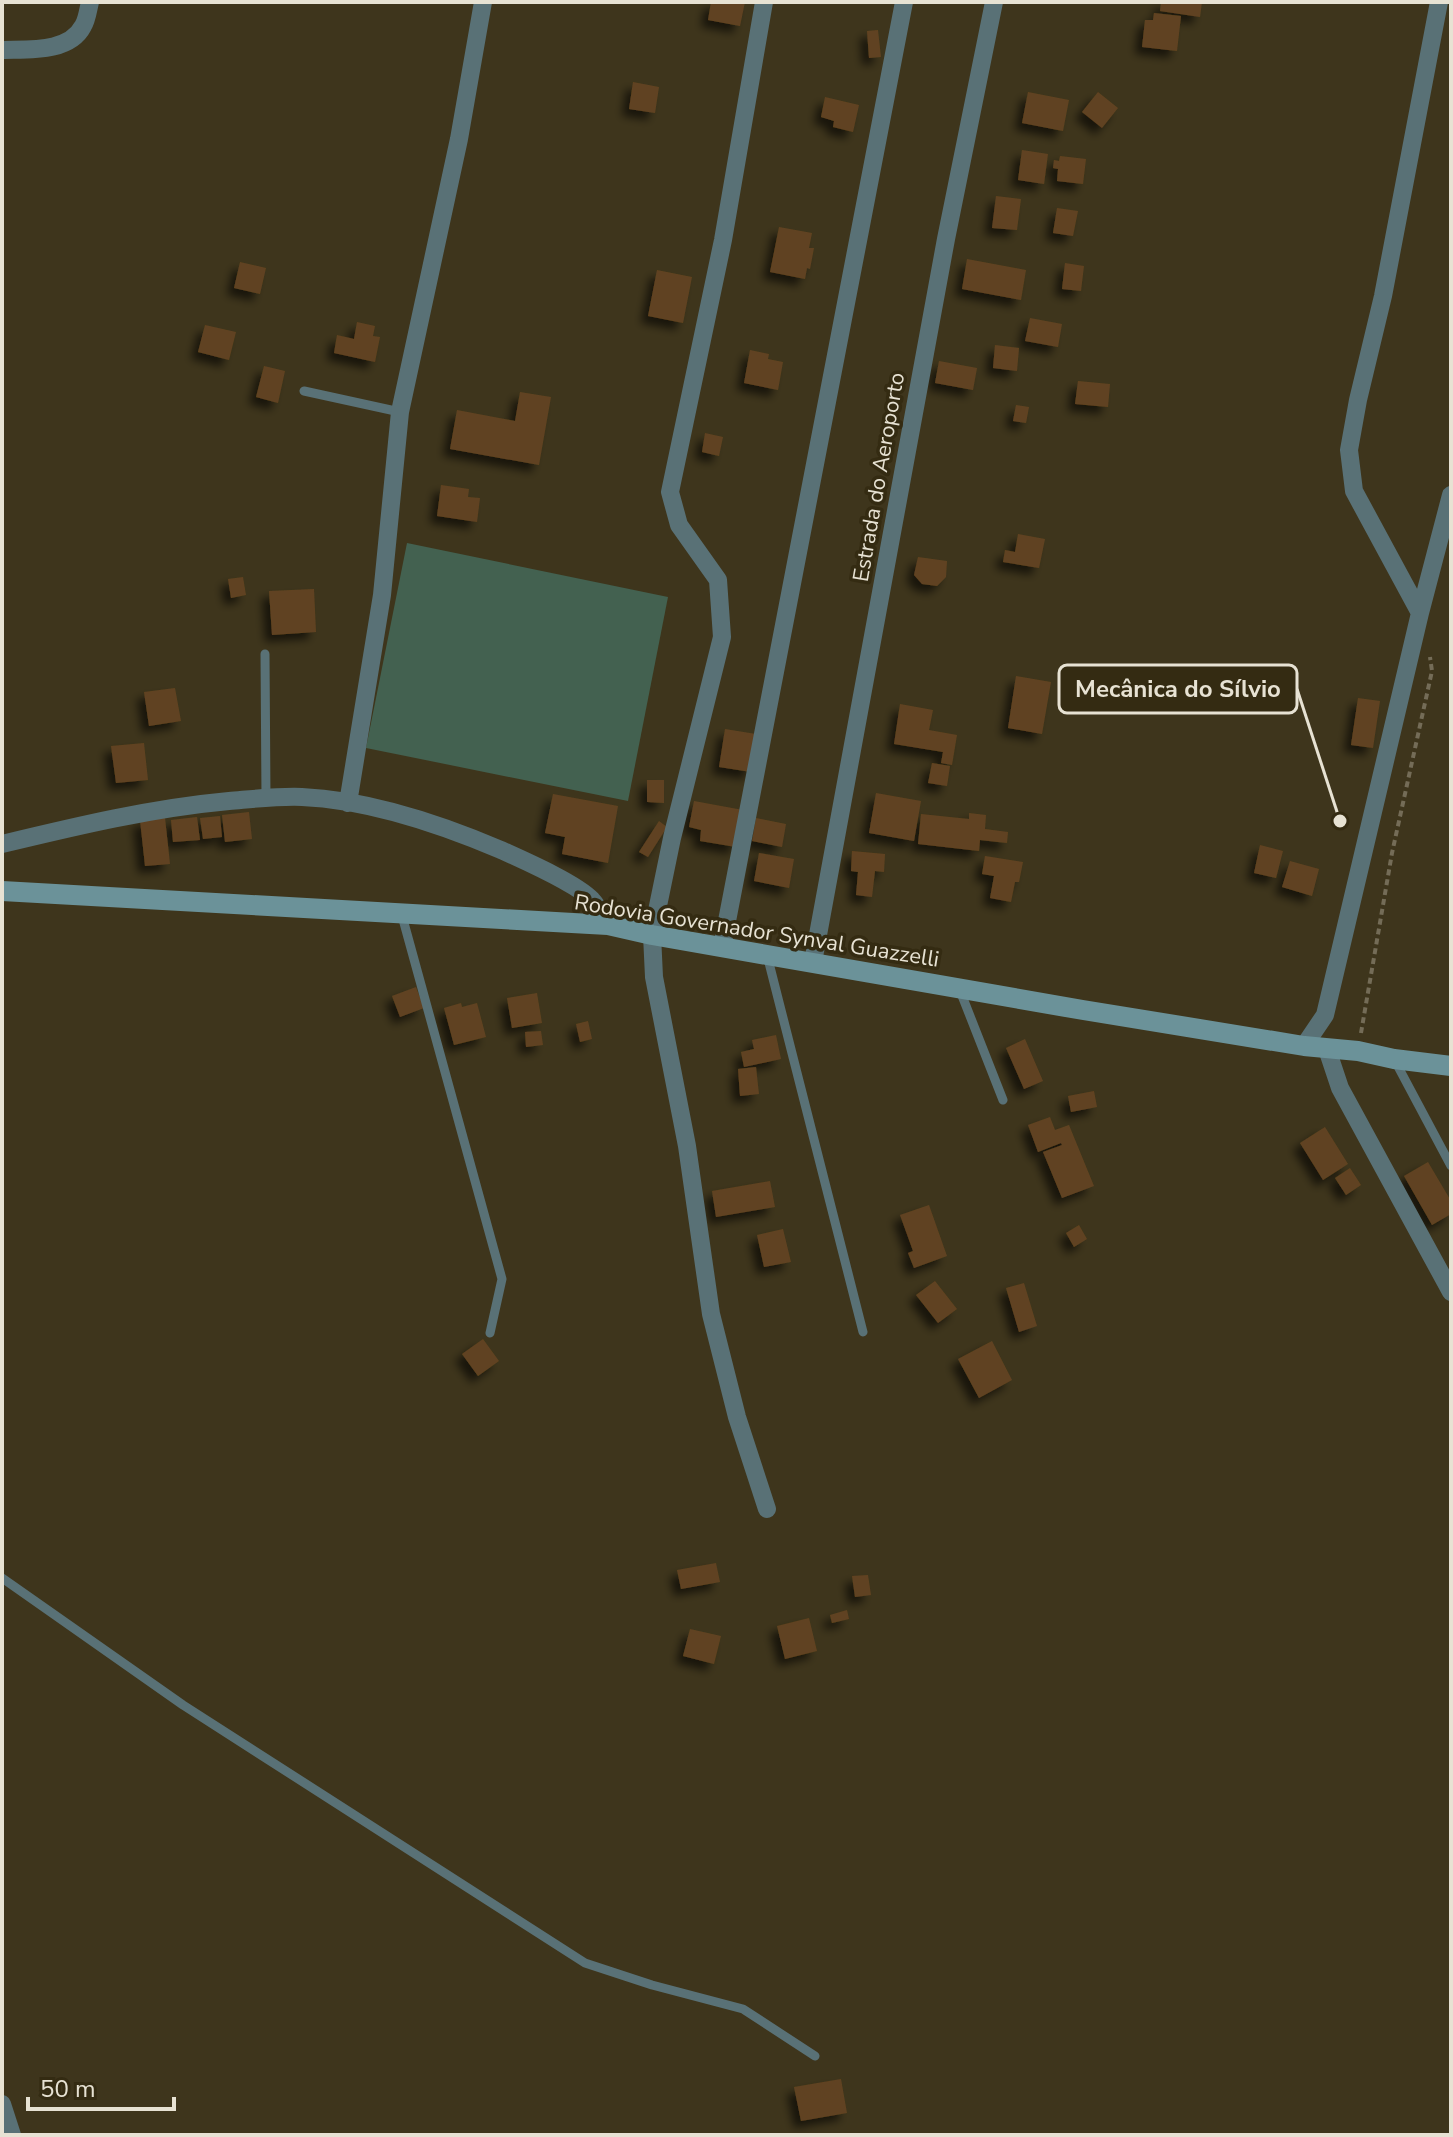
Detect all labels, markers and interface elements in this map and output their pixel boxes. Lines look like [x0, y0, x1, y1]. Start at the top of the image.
street label: Estrada do Aeroporto [846, 370, 912, 584]
callout: Mecânica do Sílvio [1059, 665, 1297, 713]
text: Mecânica do Sílvio [1075, 673, 1281, 705]
street label: Rodovia Governador Synval Guazzelli [572, 887, 941, 975]
scale bar [28, 2061, 174, 2111]
text: 50 m [40, 2073, 96, 2105]

